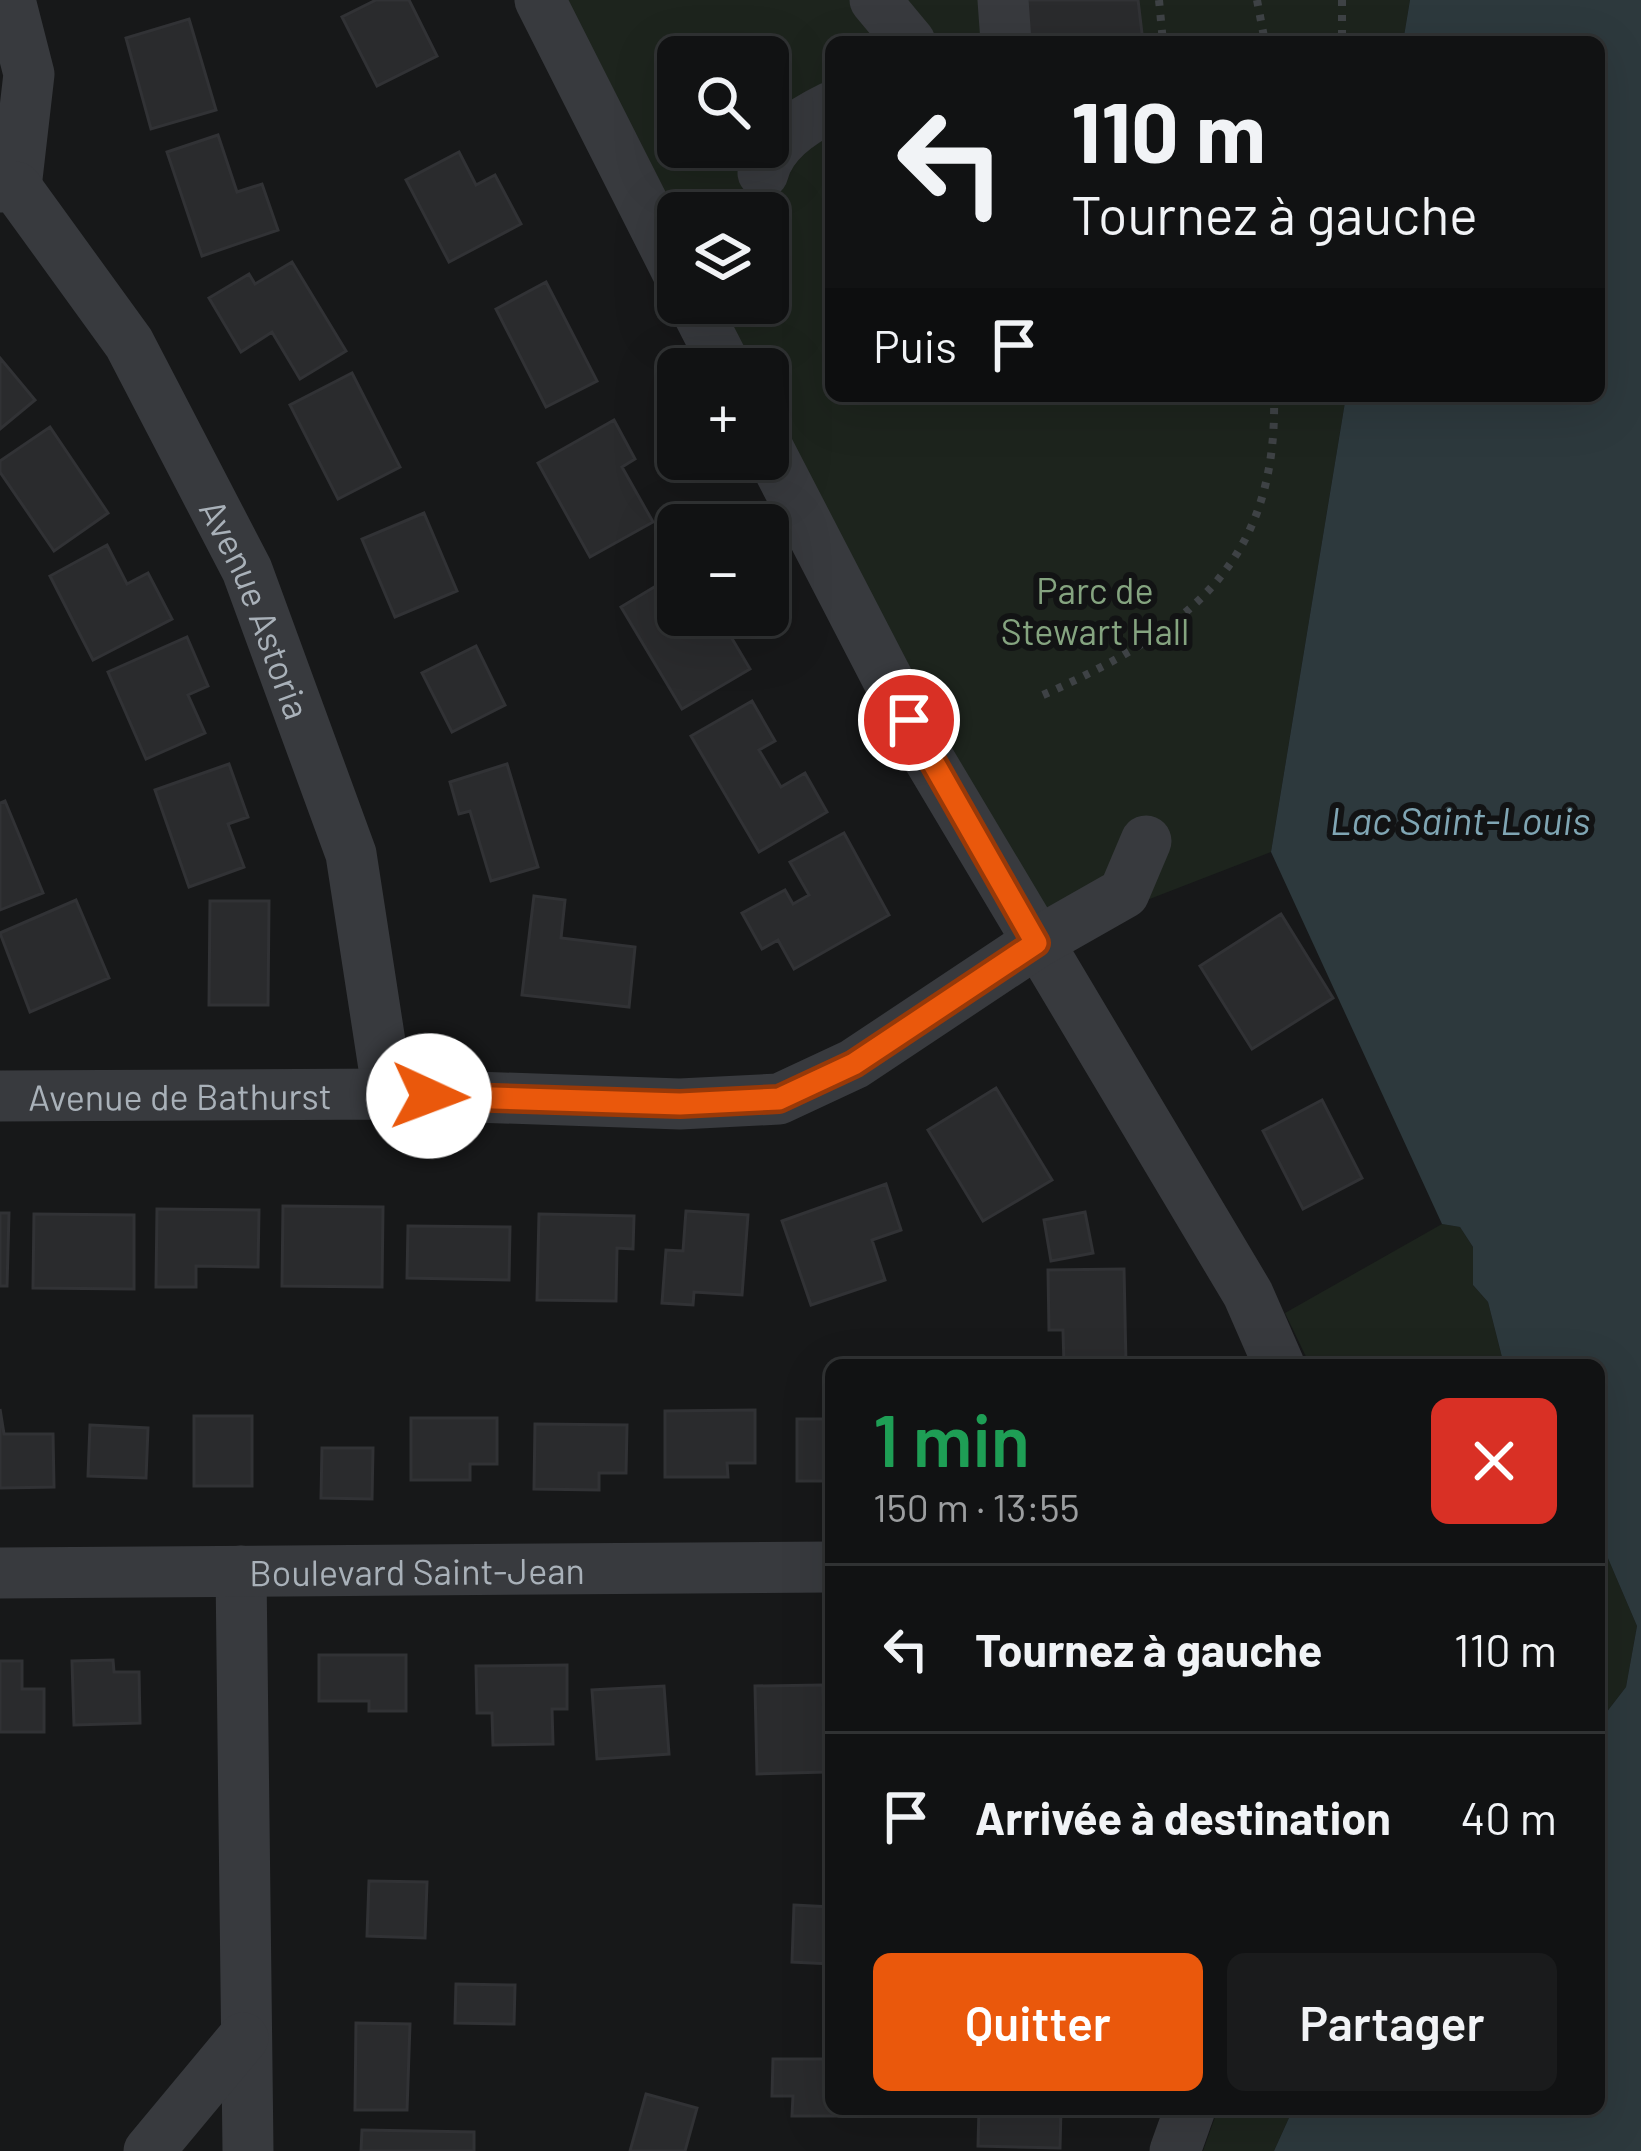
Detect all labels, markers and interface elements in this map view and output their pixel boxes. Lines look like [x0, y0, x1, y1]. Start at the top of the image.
map controls [657, 36, 789, 636]
button: search [657, 36, 789, 168]
text: 110 m [1071, 79, 1266, 180]
icon: left [873, 84, 1029, 240]
text: Tournez à gauche [1071, 181, 1478, 246]
button: layers [657, 192, 789, 324]
icon: arrive [981, 312, 1047, 378]
text: Puis [873, 318, 957, 372]
button: + [657, 348, 789, 480]
street label: Avenue Astoria [192, 491, 321, 724]
button: − [657, 504, 789, 636]
park label: Parc de Stewart Hall [1001, 568, 1189, 652]
pin [858, 669, 960, 771]
icon: arrive [876, 687, 942, 753]
water label: Lac Saint-Louis [1330, 796, 1590, 843]
position arrow [366, 1033, 492, 1159]
street label: Avenue de Bathurst [28, 1073, 332, 1117]
text: 1 min [873, 1395, 1030, 1481]
button: close [1431, 1398, 1557, 1524]
text: 150 m · 13:55 [873, 1483, 1080, 1530]
street label: Boulevard Saint-Jean [249, 1547, 585, 1593]
icon: left [873, 1616, 939, 1682]
text: Tournez à gauche [975, 1622, 1322, 1676]
text: 110 m [1454, 1622, 1557, 1676]
icon: arrive [873, 1784, 939, 1850]
text: Arrivée à destination [975, 1790, 1391, 1844]
text: 40 m [1461, 1790, 1557, 1844]
button: Quitter [873, 1953, 1203, 2091]
button: Partager [1227, 1953, 1557, 2091]

